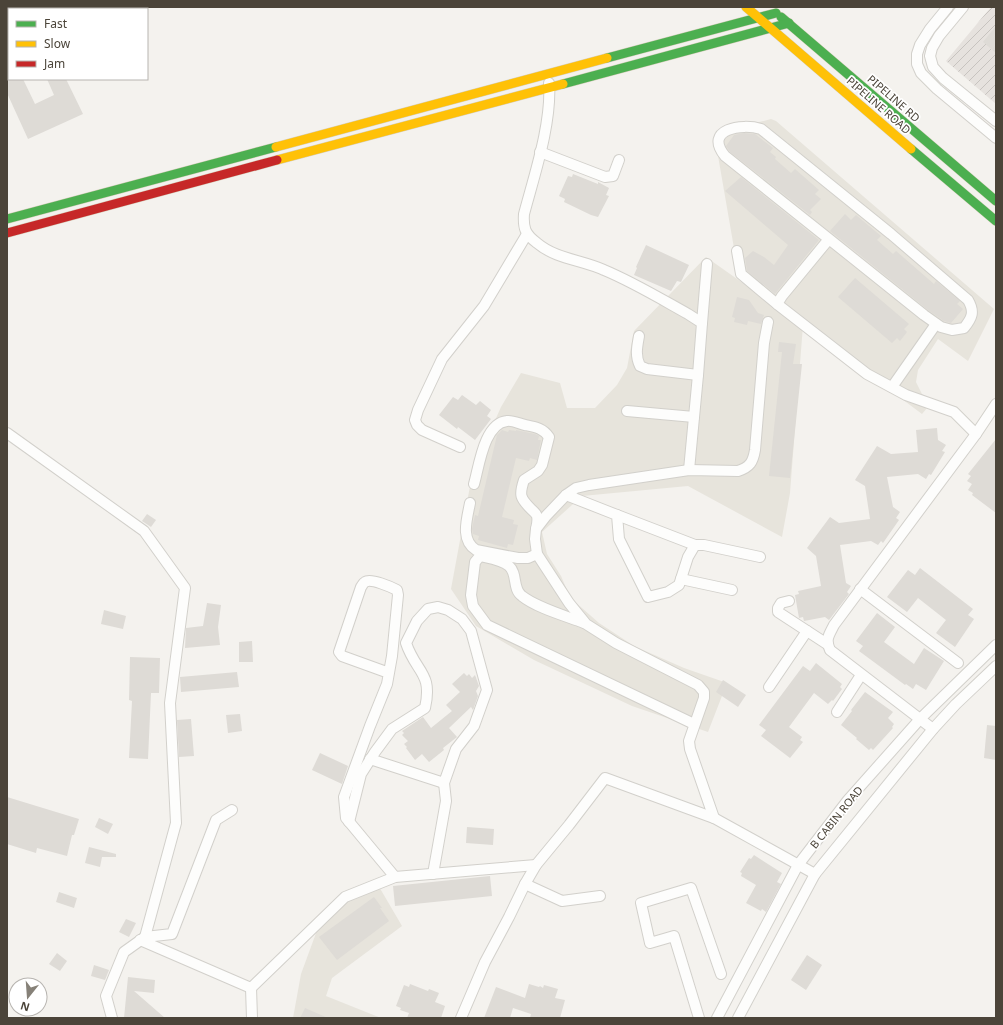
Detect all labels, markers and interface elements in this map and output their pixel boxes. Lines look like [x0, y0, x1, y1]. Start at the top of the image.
legend [8, 8, 148, 80]
text: Fast [44, 15, 68, 32]
text: Slow [44, 35, 71, 52]
text: Jam [43, 55, 65, 72]
street label: PIPELINE RD [865, 71, 923, 125]
street label: PIPELINE ROAD [844, 73, 914, 137]
street label: B CABIN ROAD [806, 783, 866, 851]
north arrow [8, 977, 48, 1017]
text: N [18, 999, 31, 1016]

